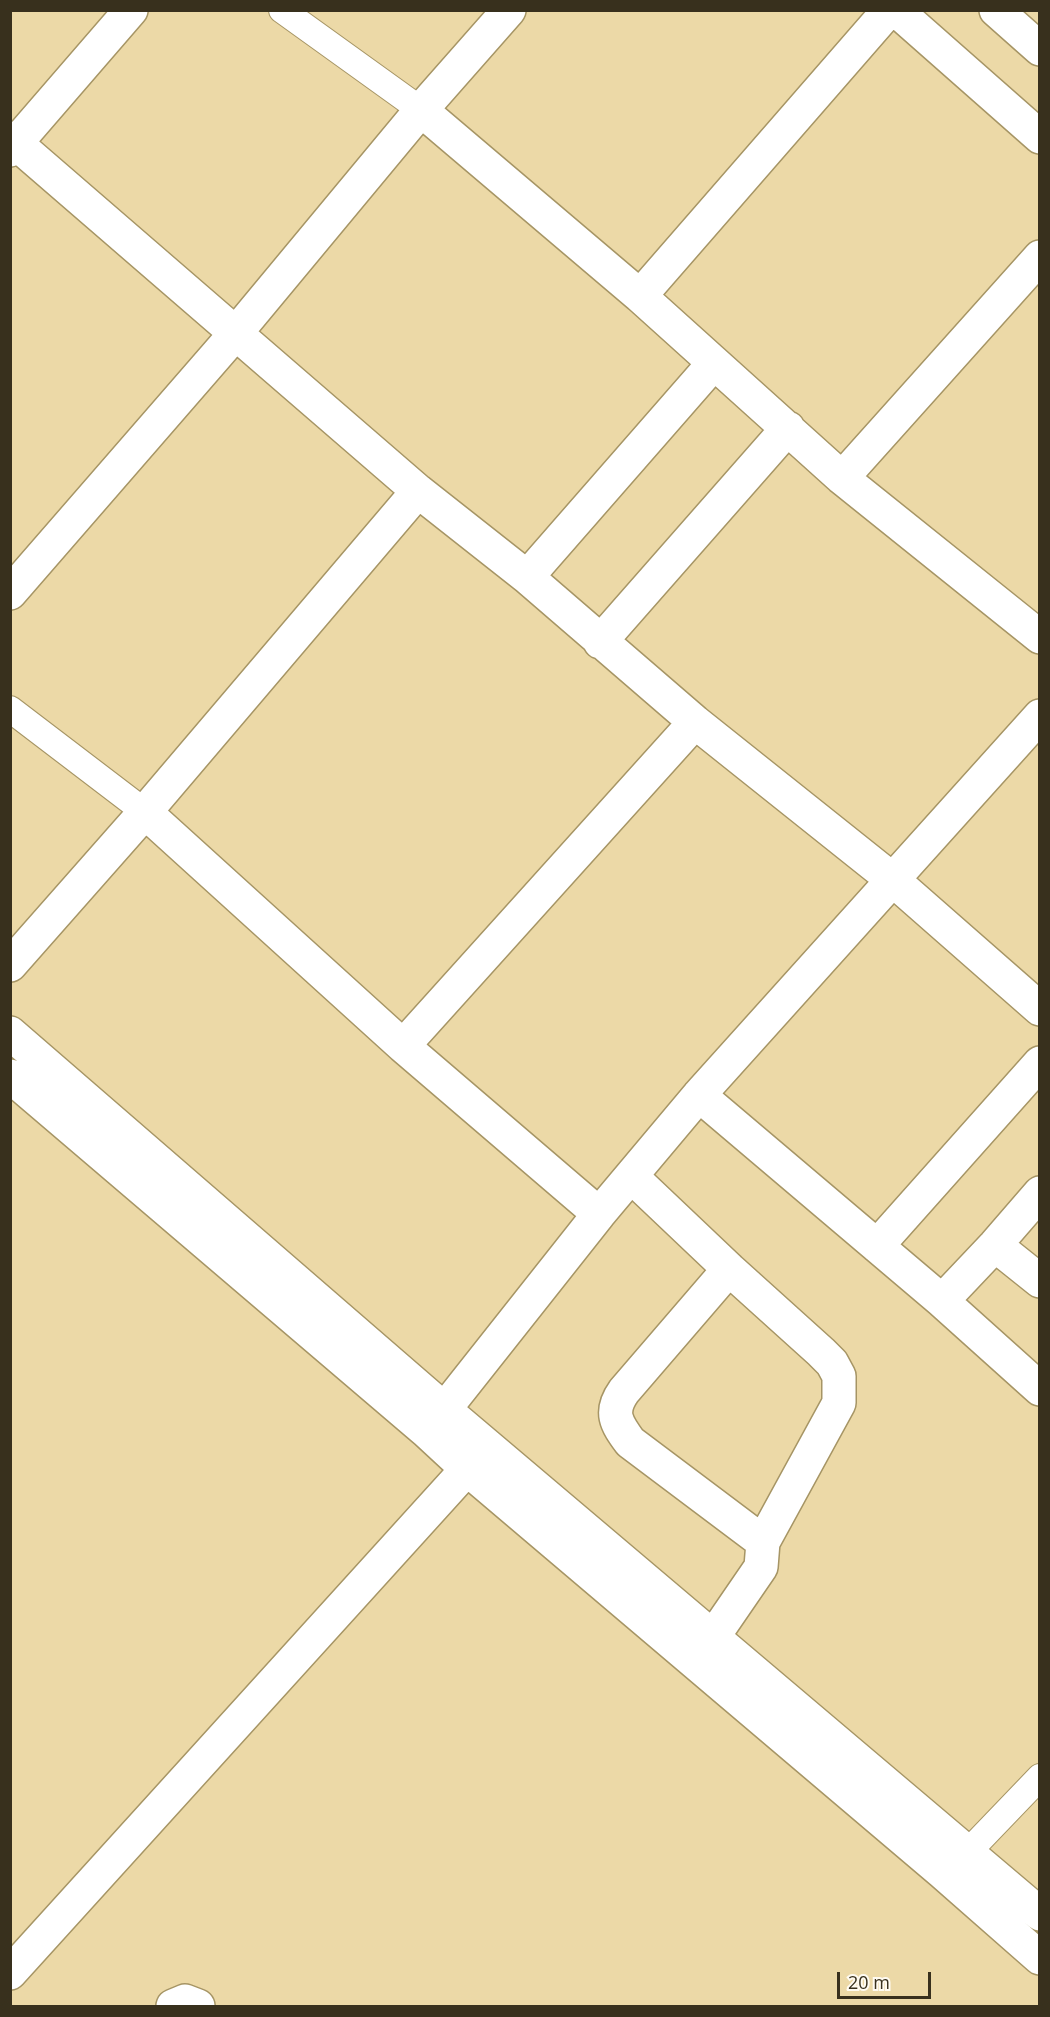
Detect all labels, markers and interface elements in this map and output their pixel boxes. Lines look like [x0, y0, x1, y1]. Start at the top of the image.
scale bar [840, 1960, 934, 1998]
text: 20 m [848, 1970, 890, 1994]

